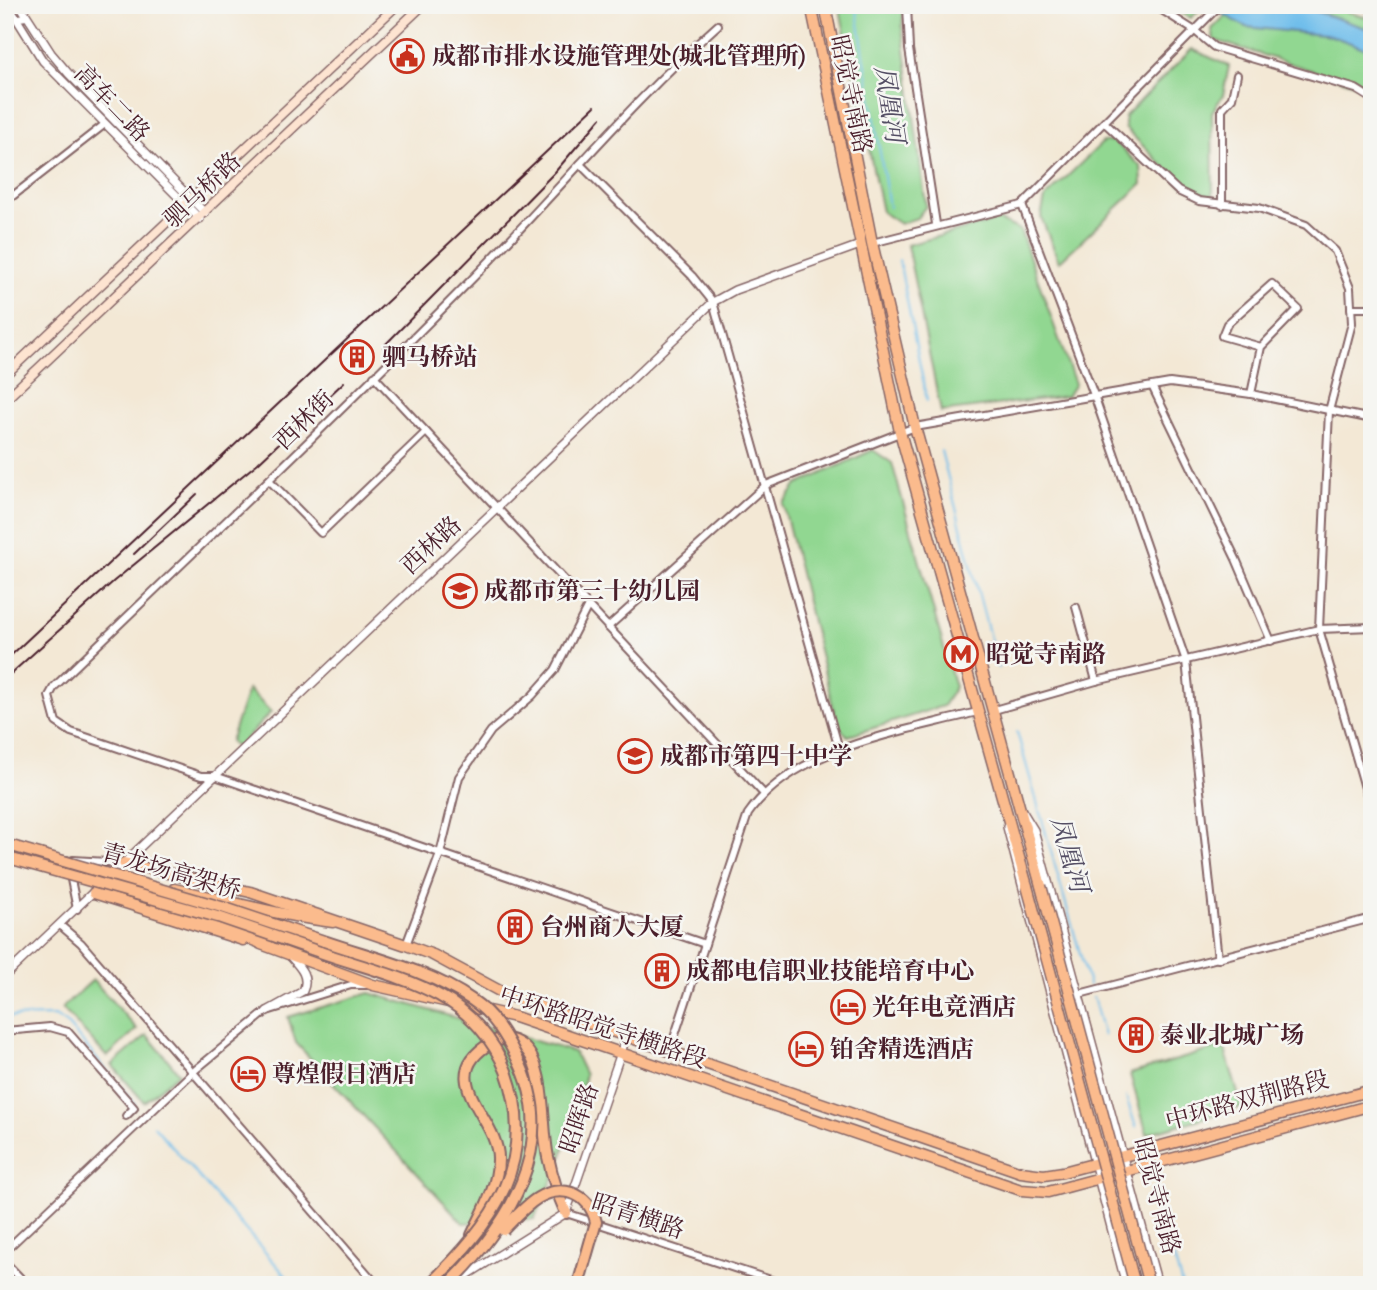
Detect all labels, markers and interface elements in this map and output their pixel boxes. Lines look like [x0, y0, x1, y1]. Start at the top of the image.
street label: 昭觉寺南路 [825, 32, 877, 156]
public building icon: 成都市排水设施管理处(城北管理所) [388, 37, 426, 75]
place label: 成都市排水设施管理处(城北管理所) [432, 42, 805, 70]
street label: 高车二路 [69, 59, 155, 147]
water label: 凤凰河 [868, 63, 912, 149]
street label: 驷马桥路 [158, 147, 246, 233]
building icon: 驷马桥站 [338, 338, 376, 376]
place label: 驷马桥站 [382, 343, 478, 371]
street label: 西林街 [269, 385, 339, 455]
street label: 西林路 [395, 510, 467, 580]
school or university icon: 成都市第三十幼儿园 [441, 572, 479, 610]
place label: 成都市第三十幼儿园 [484, 577, 700, 605]
metro station icon: 昭觉寺南路 [942, 635, 980, 673]
place label: 昭觉寺南路 [986, 640, 1106, 668]
school or university icon: 成都市第四十中学 [616, 737, 654, 775]
place label: 成都市第四十中学 [660, 742, 852, 770]
water label: 凤凰河 [1044, 812, 1096, 900]
street label: 青龙场高架桥 [98, 838, 244, 904]
building icon: 台州商人大厦 [496, 908, 534, 946]
place label: 台州商人大厦 [540, 913, 684, 941]
building icon: 成都电信职业技能培育中心 [643, 952, 681, 990]
place label: 成都电信职业技能培育中心 [686, 957, 974, 985]
street label: 中环路昭觉寺横路段 [496, 980, 710, 1074]
hotel icon: 光年电竞酒店 [829, 988, 867, 1026]
place label: 光年电竞酒店 [872, 993, 1016, 1021]
building icon: 泰业北城广场 [1117, 1016, 1155, 1054]
place label: 泰业北城广场 [1160, 1021, 1304, 1049]
hotel icon: 铂舍精选酒店 [787, 1030, 825, 1068]
place label: 铂舍精选酒店 [830, 1035, 974, 1063]
hotel icon: 尊煌假日酒店 [229, 1055, 267, 1093]
place label: 尊煌假日酒店 [272, 1060, 416, 1088]
street label: 中环路双荆路段 [1162, 1065, 1332, 1135]
street label: 昭晖路 [554, 1079, 604, 1157]
street label: 昭觉寺南路 [1128, 1134, 1186, 1258]
street label: 昭青横路 [588, 1188, 688, 1244]

